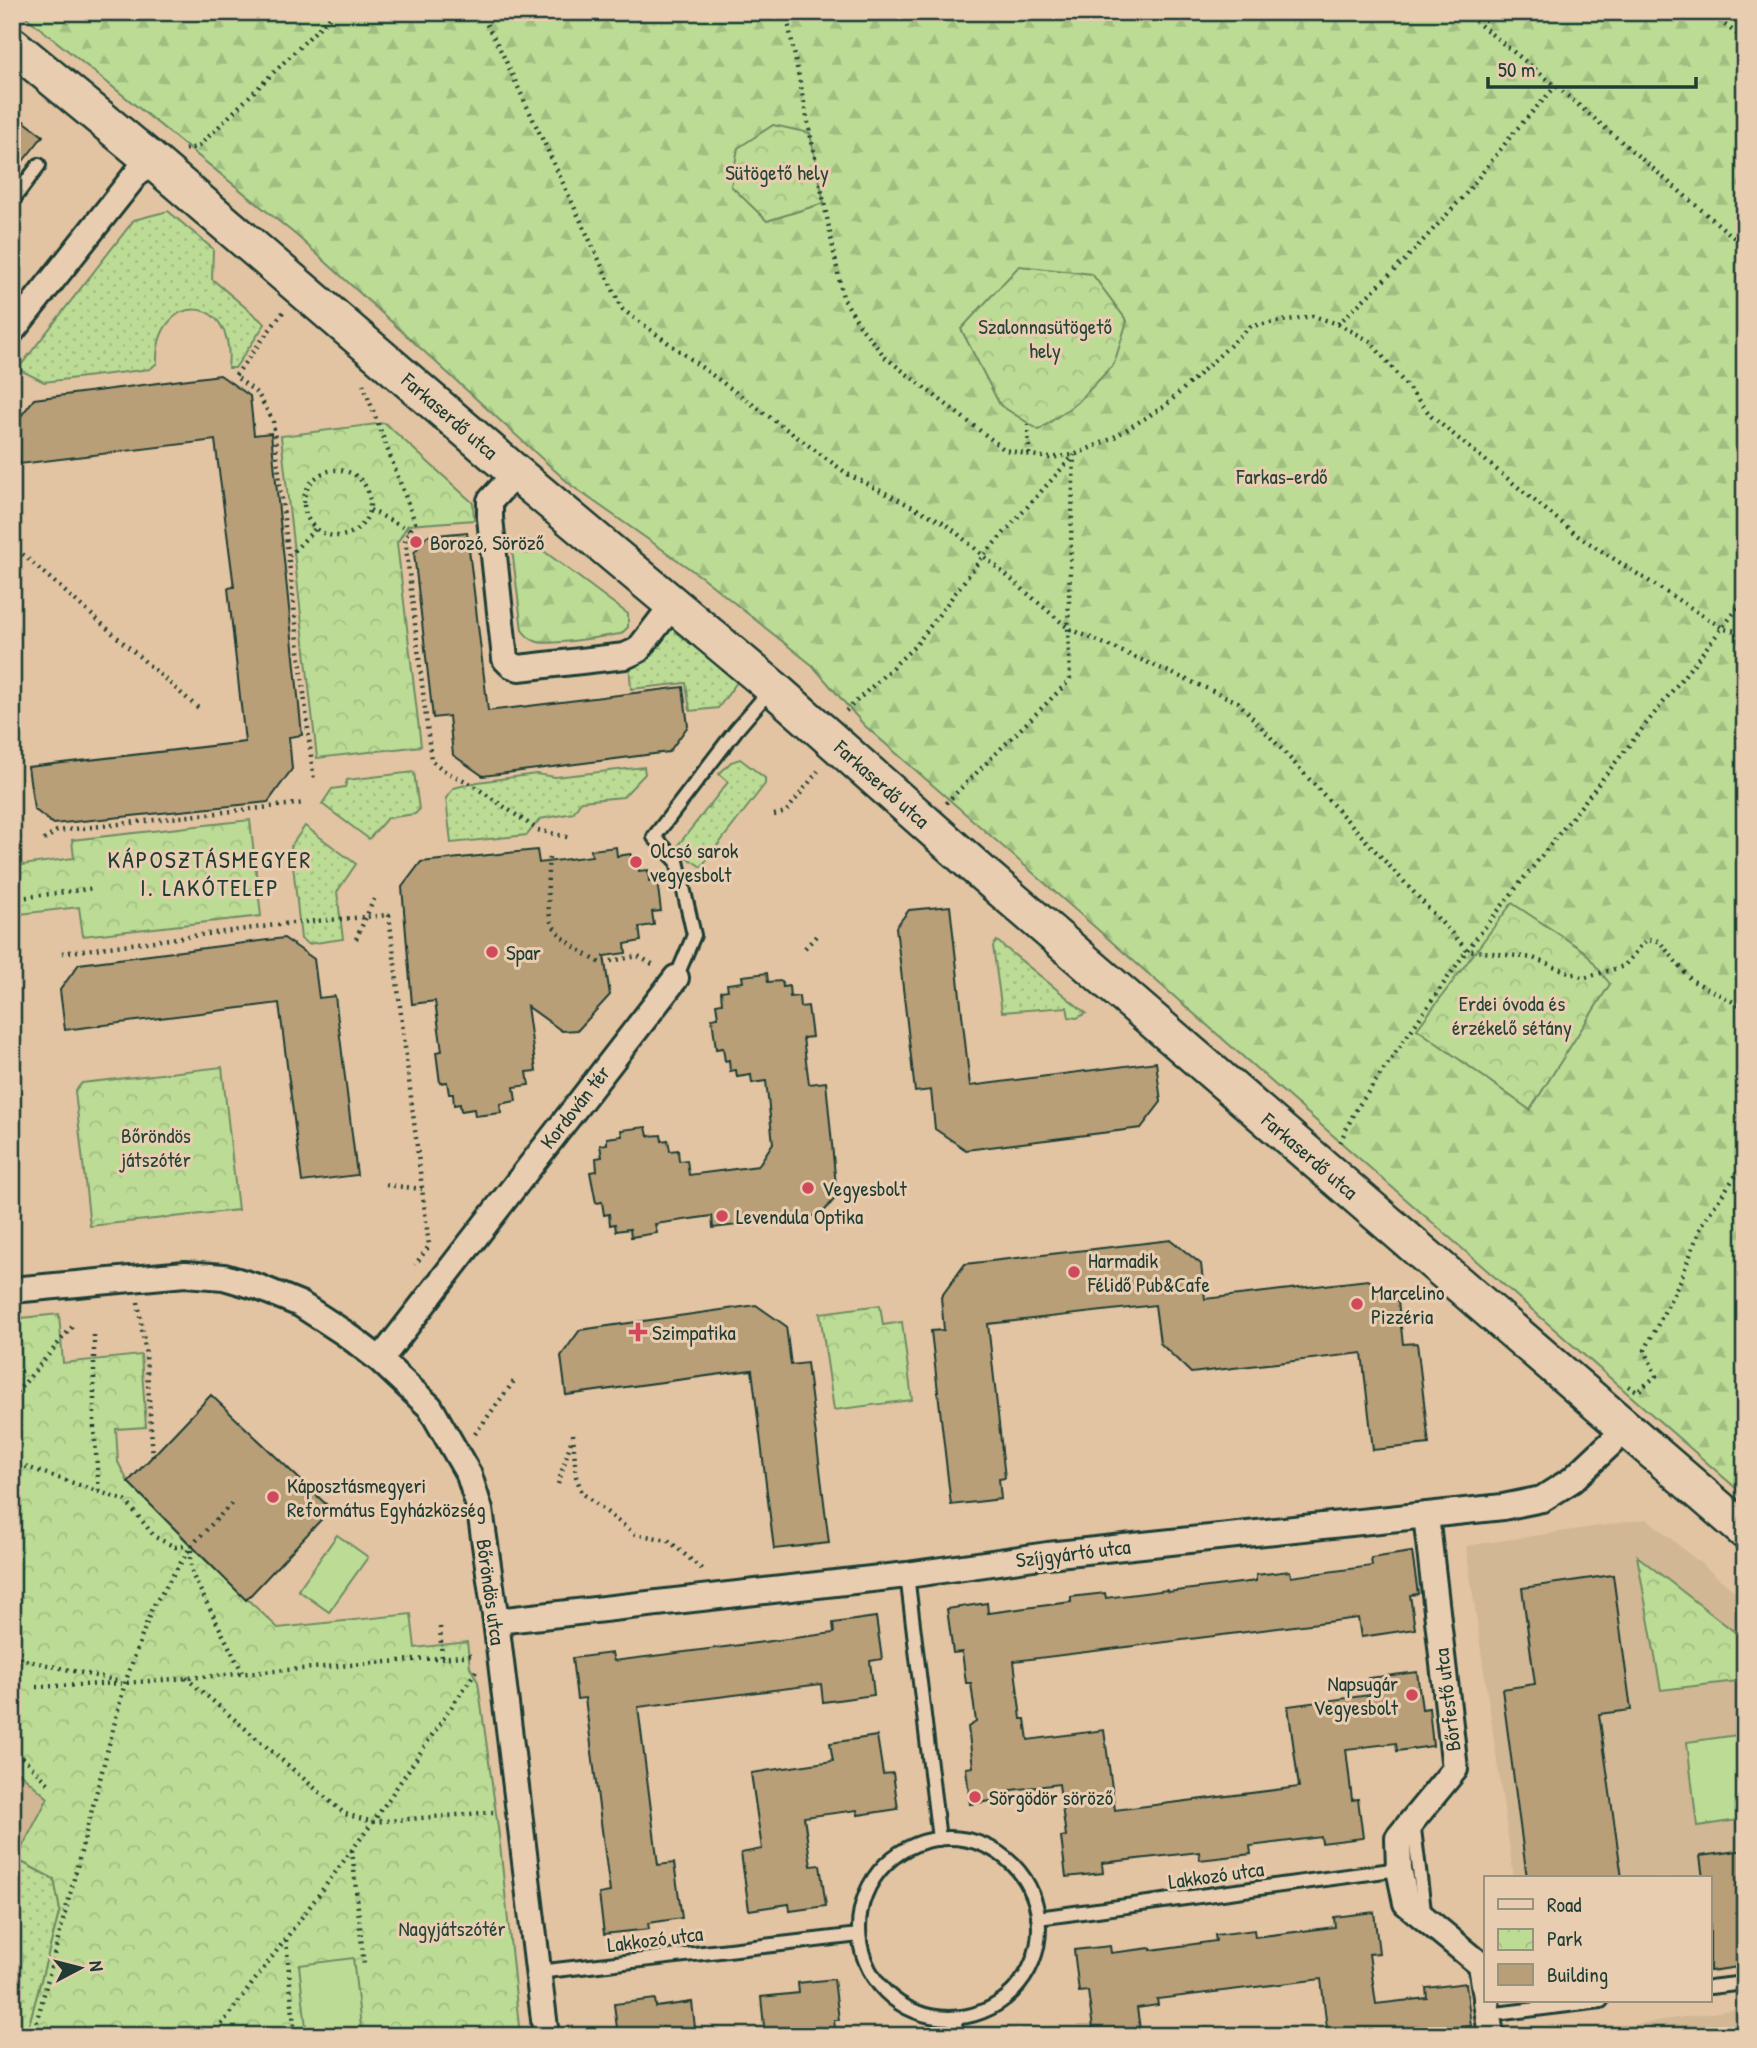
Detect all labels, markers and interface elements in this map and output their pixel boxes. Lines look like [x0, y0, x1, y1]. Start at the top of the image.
scale bar [1488, 46, 1696, 90]
text: 50 m [1498, 55, 1535, 84]
park label: Sütögető hely [725, 158, 829, 187]
park label: Szalonnasütögető hely [978, 312, 1112, 365]
street label: Farkaserdő utca [395, 365, 504, 466]
park label: Farkas-erdő [1236, 462, 1327, 491]
place label: Borozó, Söröző [430, 528, 544, 557]
marker: Borozó, Söröző [408, 534, 424, 550]
street label: Farkaserdő utca [827, 733, 936, 835]
place label: Olcsó sarok vegyesbolt [650, 836, 739, 889]
district label: KÁPOSZTÁSMEGYER I. LAKÓTELEP [108, 843, 312, 903]
marker: Olcsó sarok vegyesbolt [628, 854, 644, 870]
place label: Spar [506, 938, 541, 967]
marker: Spar [484, 944, 500, 960]
park label: Erdei óvoda és érzékelő sétány [1452, 989, 1572, 1042]
street label: Kordován tér [533, 1059, 617, 1155]
street label: Farkaserdő utca [1255, 1105, 1364, 1206]
park label: Bőröndös játszótér [118, 1121, 191, 1174]
place label: Vegyesbolt [822, 1174, 908, 1203]
marker: Vegyesbolt [800, 1180, 816, 1196]
place label: Levendula Optika [736, 1202, 863, 1231]
marker: Levendula Optika [714, 1208, 730, 1224]
place label: Harmadik Félidő Pub&Cafe [1087, 1246, 1210, 1299]
marker: Harmadik Félidő Pub&Cafe [1066, 1264, 1082, 1280]
place label: Marcelino Pizzéria [1371, 1278, 1445, 1331]
marker: Marcelino Pizzéria [1349, 1296, 1365, 1312]
place label: Szimpatika [652, 1318, 736, 1347]
marker: Szimpatika [630, 1324, 646, 1340]
place label: Káposztásmegyeri Református Egyházközség [287, 1471, 486, 1524]
marker: Káposztásmegyeri Református Egyházközség [265, 1489, 281, 1505]
street label: Szíjgyártó utca [1014, 1532, 1132, 1574]
street label: Bőröndös utca [469, 1537, 513, 1647]
street label: Bőrfestő utca [1426, 1647, 1468, 1753]
place label: Napsugár Vegyesbolt [1313, 1669, 1399, 1722]
marker: Napsugár Vegyesbolt [1404, 1687, 1420, 1703]
place label: Sörgödör söröző [989, 1783, 1113, 1812]
marker: Sörgödör söröző [967, 1789, 983, 1805]
street label: Lakkozó utca [1166, 1854, 1266, 1896]
legend [1484, 1876, 1712, 2002]
text: Road [1547, 1890, 1581, 1919]
park label: Nagyjátszótér [398, 1914, 506, 1943]
street label: Lakkozó utca [605, 1919, 705, 1959]
text: Park [1547, 1924, 1582, 1953]
north arrow [46, 1932, 116, 2002]
text: N [83, 1959, 110, 1973]
text: Building [1547, 1960, 1608, 1989]

